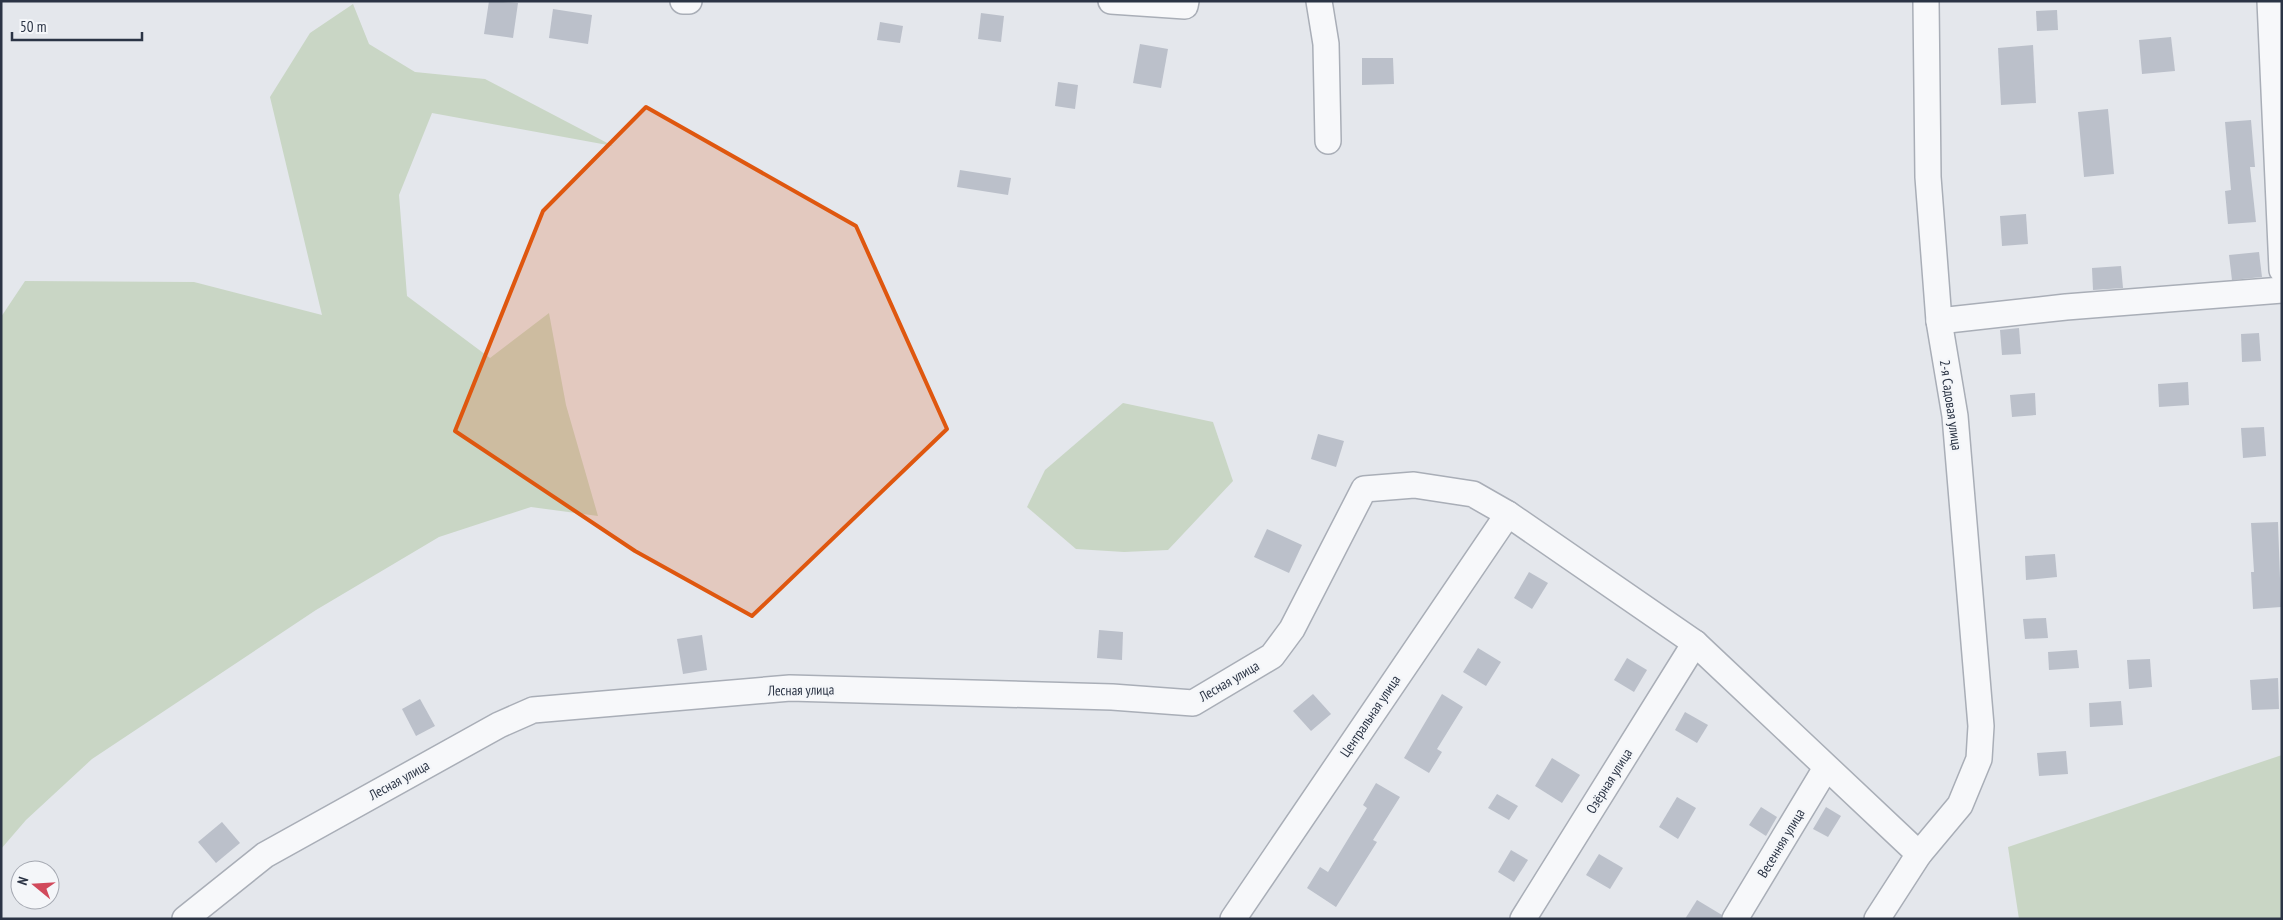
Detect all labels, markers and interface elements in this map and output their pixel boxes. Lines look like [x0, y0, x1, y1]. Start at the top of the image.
scale bar [12, 10, 142, 42]
text: 50 m [20, 17, 46, 36]
street label: 2-я Садовая улица [1936, 359, 1966, 451]
street label: Лесная улица [1195, 657, 1262, 706]
street label: Центральная улица [1336, 672, 1404, 760]
street label: Лесная улица [767, 680, 834, 700]
street label: Озёрная улица [1582, 745, 1636, 817]
street label: Лесная улица [365, 756, 432, 804]
street label: Весенняя улица [1753, 805, 1809, 881]
north arrow [10, 860, 60, 910]
text: N [13, 875, 32, 887]

